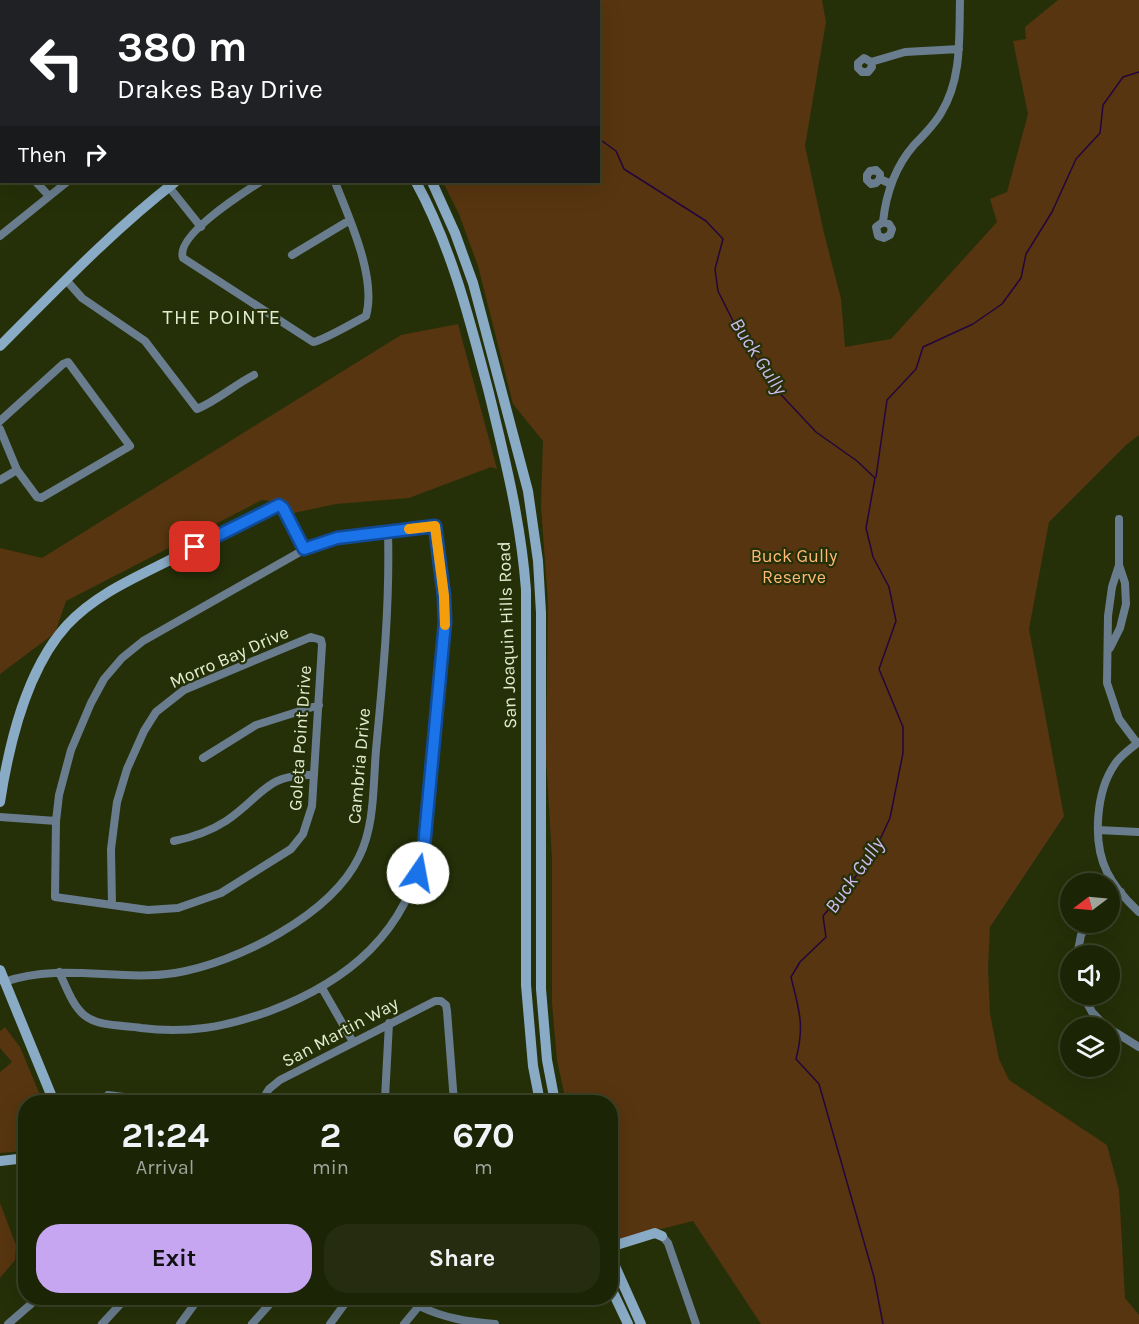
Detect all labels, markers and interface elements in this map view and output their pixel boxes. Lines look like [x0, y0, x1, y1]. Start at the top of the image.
text: 380 m [117, 22, 247, 72]
icon: left [18, 24, 96, 102]
text: Drakes Bay Drive [117, 73, 323, 105]
icon: right [79, 138, 112, 171]
text: Then [18, 142, 67, 168]
district label: THE POINTE [163, 306, 281, 329]
water label: Buck Gully [725, 313, 793, 400]
pin [169, 521, 220, 572]
icon: arrive [178, 530, 211, 563]
street label: San Joaquin Hills Road [493, 541, 521, 729]
park label: Buck Gully Reserve [751, 545, 838, 588]
street label: Morro Bay Drive [166, 621, 292, 693]
street label: Goleta Point Drive [284, 665, 316, 811]
street label: Cambria Drive [343, 707, 375, 825]
water label: Buck Gully [820, 832, 890, 918]
position arrow [386, 841, 450, 905]
north arrow [1060, 873, 1120, 933]
map controls [1060, 873, 1120, 1077]
button: sound [1060, 945, 1120, 1005]
street label: San Martin Way [278, 992, 403, 1072]
button: layers [1060, 1017, 1120, 1077]
text: 21:24 [121, 1114, 209, 1156]
text: 2 [320, 1114, 341, 1156]
text: 670 [452, 1114, 515, 1156]
text: Arrival [136, 1156, 194, 1179]
text: min [312, 1156, 349, 1179]
text: m [474, 1156, 493, 1179]
button: Exit [36, 1224, 312, 1293]
button: Share [324, 1224, 600, 1293]

